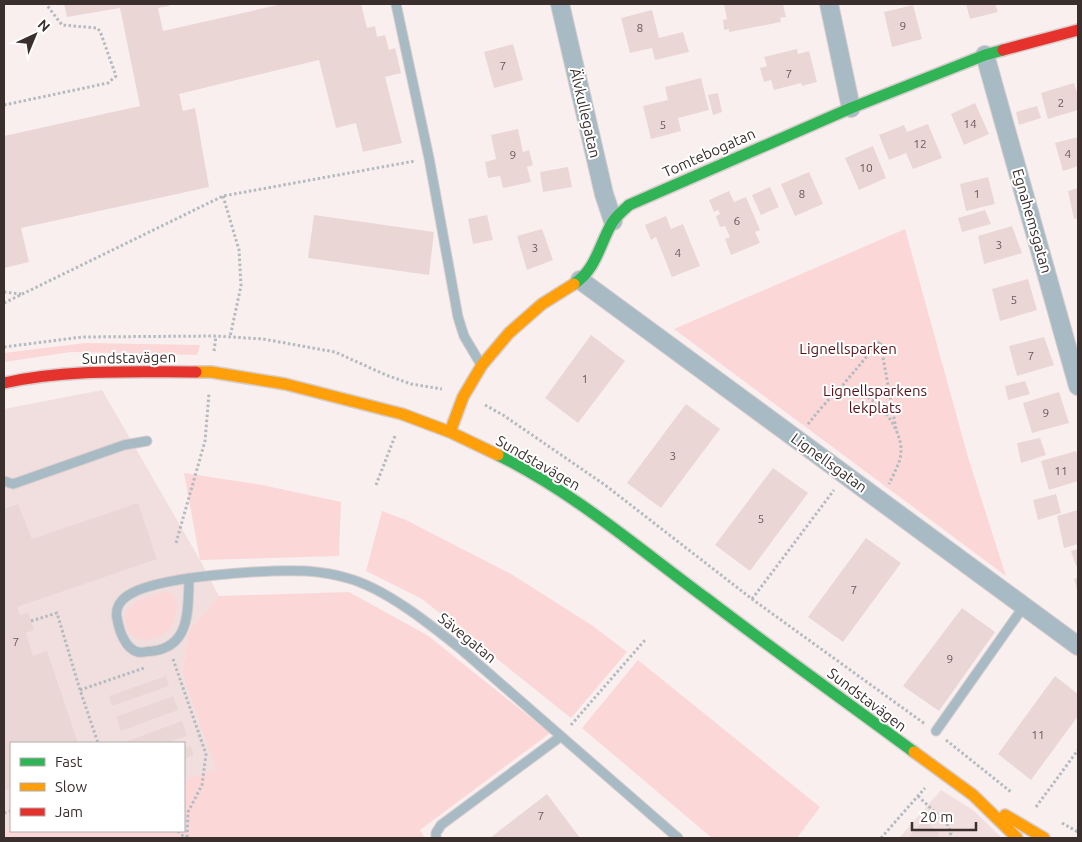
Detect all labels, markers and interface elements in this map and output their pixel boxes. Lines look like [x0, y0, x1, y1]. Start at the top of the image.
north arrow [10, 10, 60, 60]
text: N [35, 16, 53, 35]
house number: 9 [900, 19, 906, 32]
house number: 8 [637, 21, 644, 34]
house number: 7 [500, 59, 506, 72]
street label: Älvkullegatan [567, 66, 604, 159]
house number: 7 [786, 67, 792, 80]
house number: 2 [1058, 96, 1064, 109]
house number: 14 [963, 117, 977, 130]
house number: 5 [660, 118, 666, 131]
street label: Tomtebogatan [660, 125, 758, 181]
house number: 12 [913, 137, 927, 150]
house number: 4 [1065, 147, 1072, 160]
house number: 9 [510, 148, 516, 161]
house number: 10 [859, 161, 873, 174]
street label: Egnahemsgatan [1009, 167, 1056, 275]
house number: 8 [799, 187, 806, 200]
house number: 1 [974, 187, 980, 200]
house number: 6 [734, 214, 741, 227]
house number: 3 [996, 238, 1002, 251]
house number: 3 [532, 241, 538, 254]
house number: 4 [675, 246, 682, 259]
house number: 5 [1011, 293, 1017, 306]
park label: Lignellsparken [799, 340, 897, 357]
street label: Sundstavägen [82, 348, 176, 367]
house number: 7 [1028, 349, 1034, 362]
house number: 1 [582, 372, 588, 385]
park label: Lignellsparkens lekplats [823, 382, 927, 416]
house number: 9 [1043, 406, 1049, 419]
street label: Lignellsgatan [788, 429, 871, 496]
street label: Sundstavägen [493, 432, 583, 494]
house number: 3 [670, 449, 676, 462]
house number: 11 [1054, 464, 1068, 477]
house number: 5 [758, 512, 764, 525]
house number: 7 [851, 583, 857, 596]
street label: Sävegatan [435, 609, 500, 666]
house number: 7 [13, 635, 19, 648]
house number: 9 [947, 652, 953, 665]
street label: Sundstavägen [825, 664, 910, 735]
house number: 11 [1031, 728, 1045, 741]
legend [10, 742, 185, 832]
text: Fast [55, 753, 83, 770]
text: Slow [55, 778, 88, 795]
scale bar [912, 800, 976, 832]
text: Jam [55, 803, 83, 820]
text: 20 m [920, 808, 953, 825]
house number: 7 [538, 809, 544, 822]

